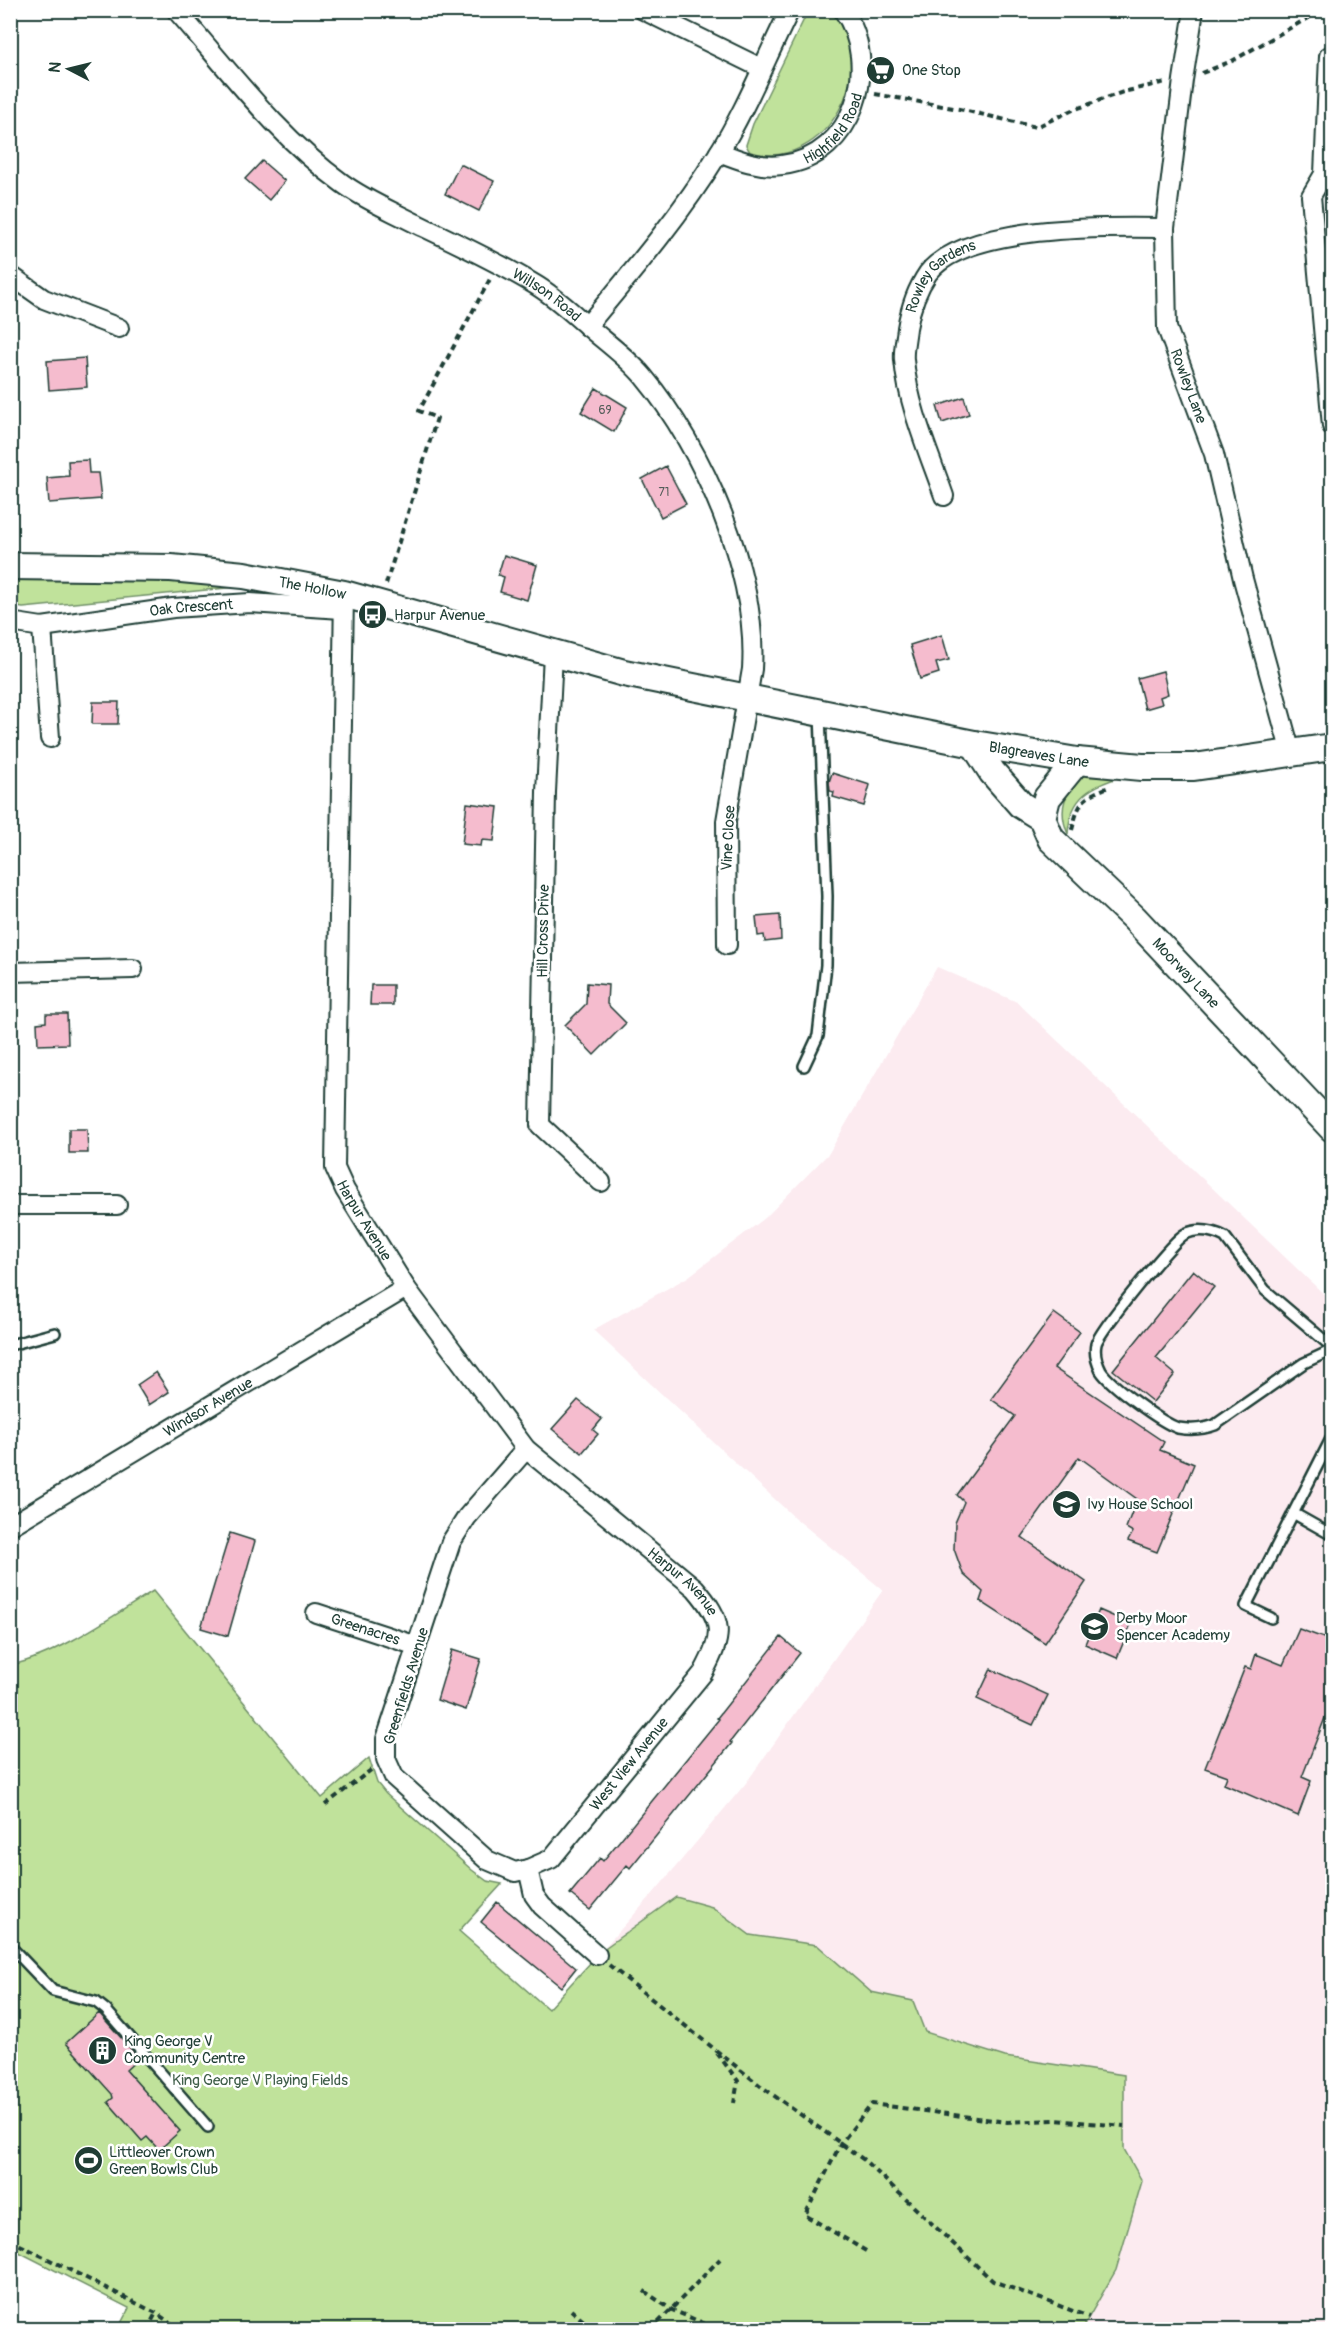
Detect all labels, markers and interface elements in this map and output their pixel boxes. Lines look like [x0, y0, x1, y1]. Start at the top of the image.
north arrow [39, 39, 99, 99]
supermarket icon: One Stop [865, 54, 897, 86]
text: N [45, 61, 66, 74]
place label: One Stop [902, 61, 961, 80]
street label: Highfield Road [800, 91, 867, 169]
street label: Rowley Gardens [902, 236, 979, 315]
street label: Willson Road [509, 264, 585, 326]
street label: Rowley Lane [1166, 346, 1211, 427]
house number: 69 [598, 403, 612, 418]
house number: 71 [658, 485, 670, 500]
street label: The Hollow [277, 573, 348, 604]
street label: Oak Crescent [148, 595, 235, 621]
bus stop icon: Harpur Avenue [357, 599, 389, 631]
place label: Harpur Avenue [394, 606, 486, 625]
street label: Blagreaves Lane [987, 738, 1090, 772]
street label: Vine Close [717, 804, 740, 871]
street label: Hill Cross Drive [533, 883, 554, 978]
street label: Moorway Lane [1148, 934, 1224, 1013]
street label: Harpur Avenue [332, 1177, 396, 1265]
street label: Windsor Avenue [160, 1373, 257, 1442]
school or university icon: Ivy House School [1050, 1488, 1082, 1520]
place label: Ivy House School [1087, 1495, 1193, 1514]
street label: Harpur Avenue [643, 1544, 722, 1620]
street label: Greenacres [328, 1609, 403, 1650]
place label: Derby Moor Spencer Academy [1116, 1609, 1230, 1645]
school or university icon: Derby Moor Spencer Academy [1079, 1611, 1111, 1643]
street label: Greenfields Avenue [380, 1625, 433, 1747]
street label: West View Avenue [586, 1713, 673, 1815]
place label: King George V Community Centre [124, 2032, 246, 2068]
building icon: King George V Community Centre [87, 2034, 119, 2066]
park label: King George V Playing Fields [172, 2071, 348, 2090]
place label: Littleover Crown Green Bowls Club [109, 2143, 218, 2179]
sports icon: Littleover Crown Green Bowls Club [72, 2145, 104, 2177]

